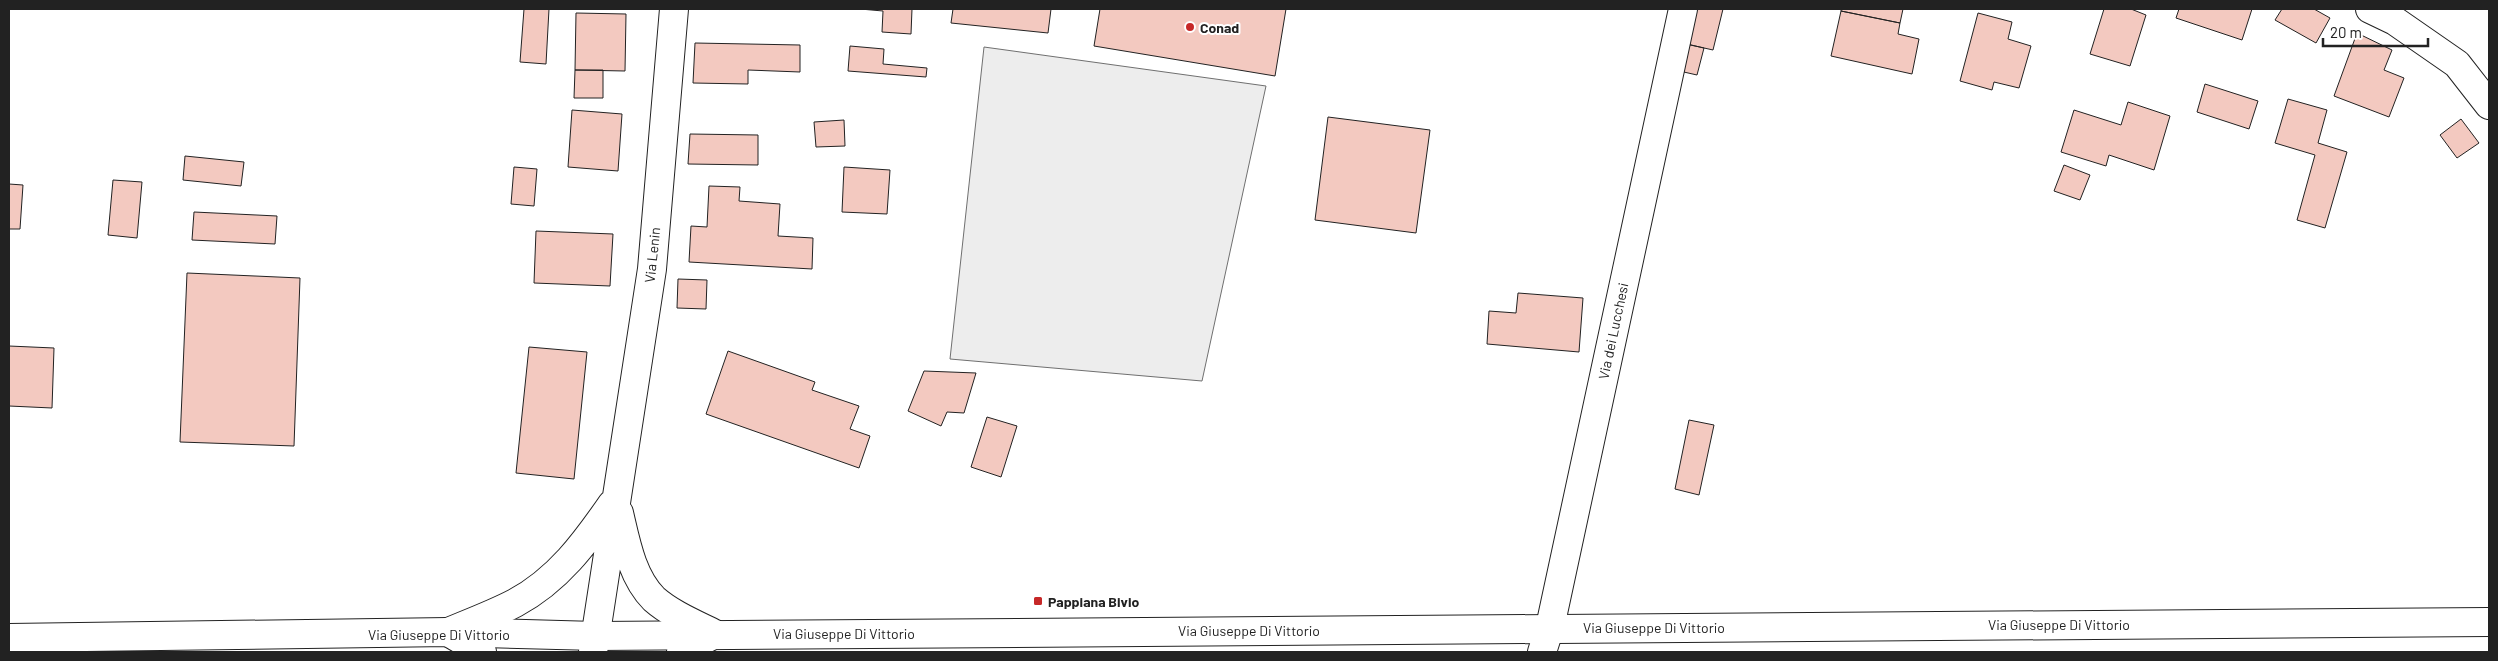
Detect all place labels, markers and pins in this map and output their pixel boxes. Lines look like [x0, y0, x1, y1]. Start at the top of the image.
place label: Conad [1200, 19, 1239, 36]
marker: Conad [1184, 21, 1196, 33]
place label: Pappiana Bivio [1048, 593, 1139, 610]
marker: Pappiana Bivio [1032, 595, 1044, 607]

